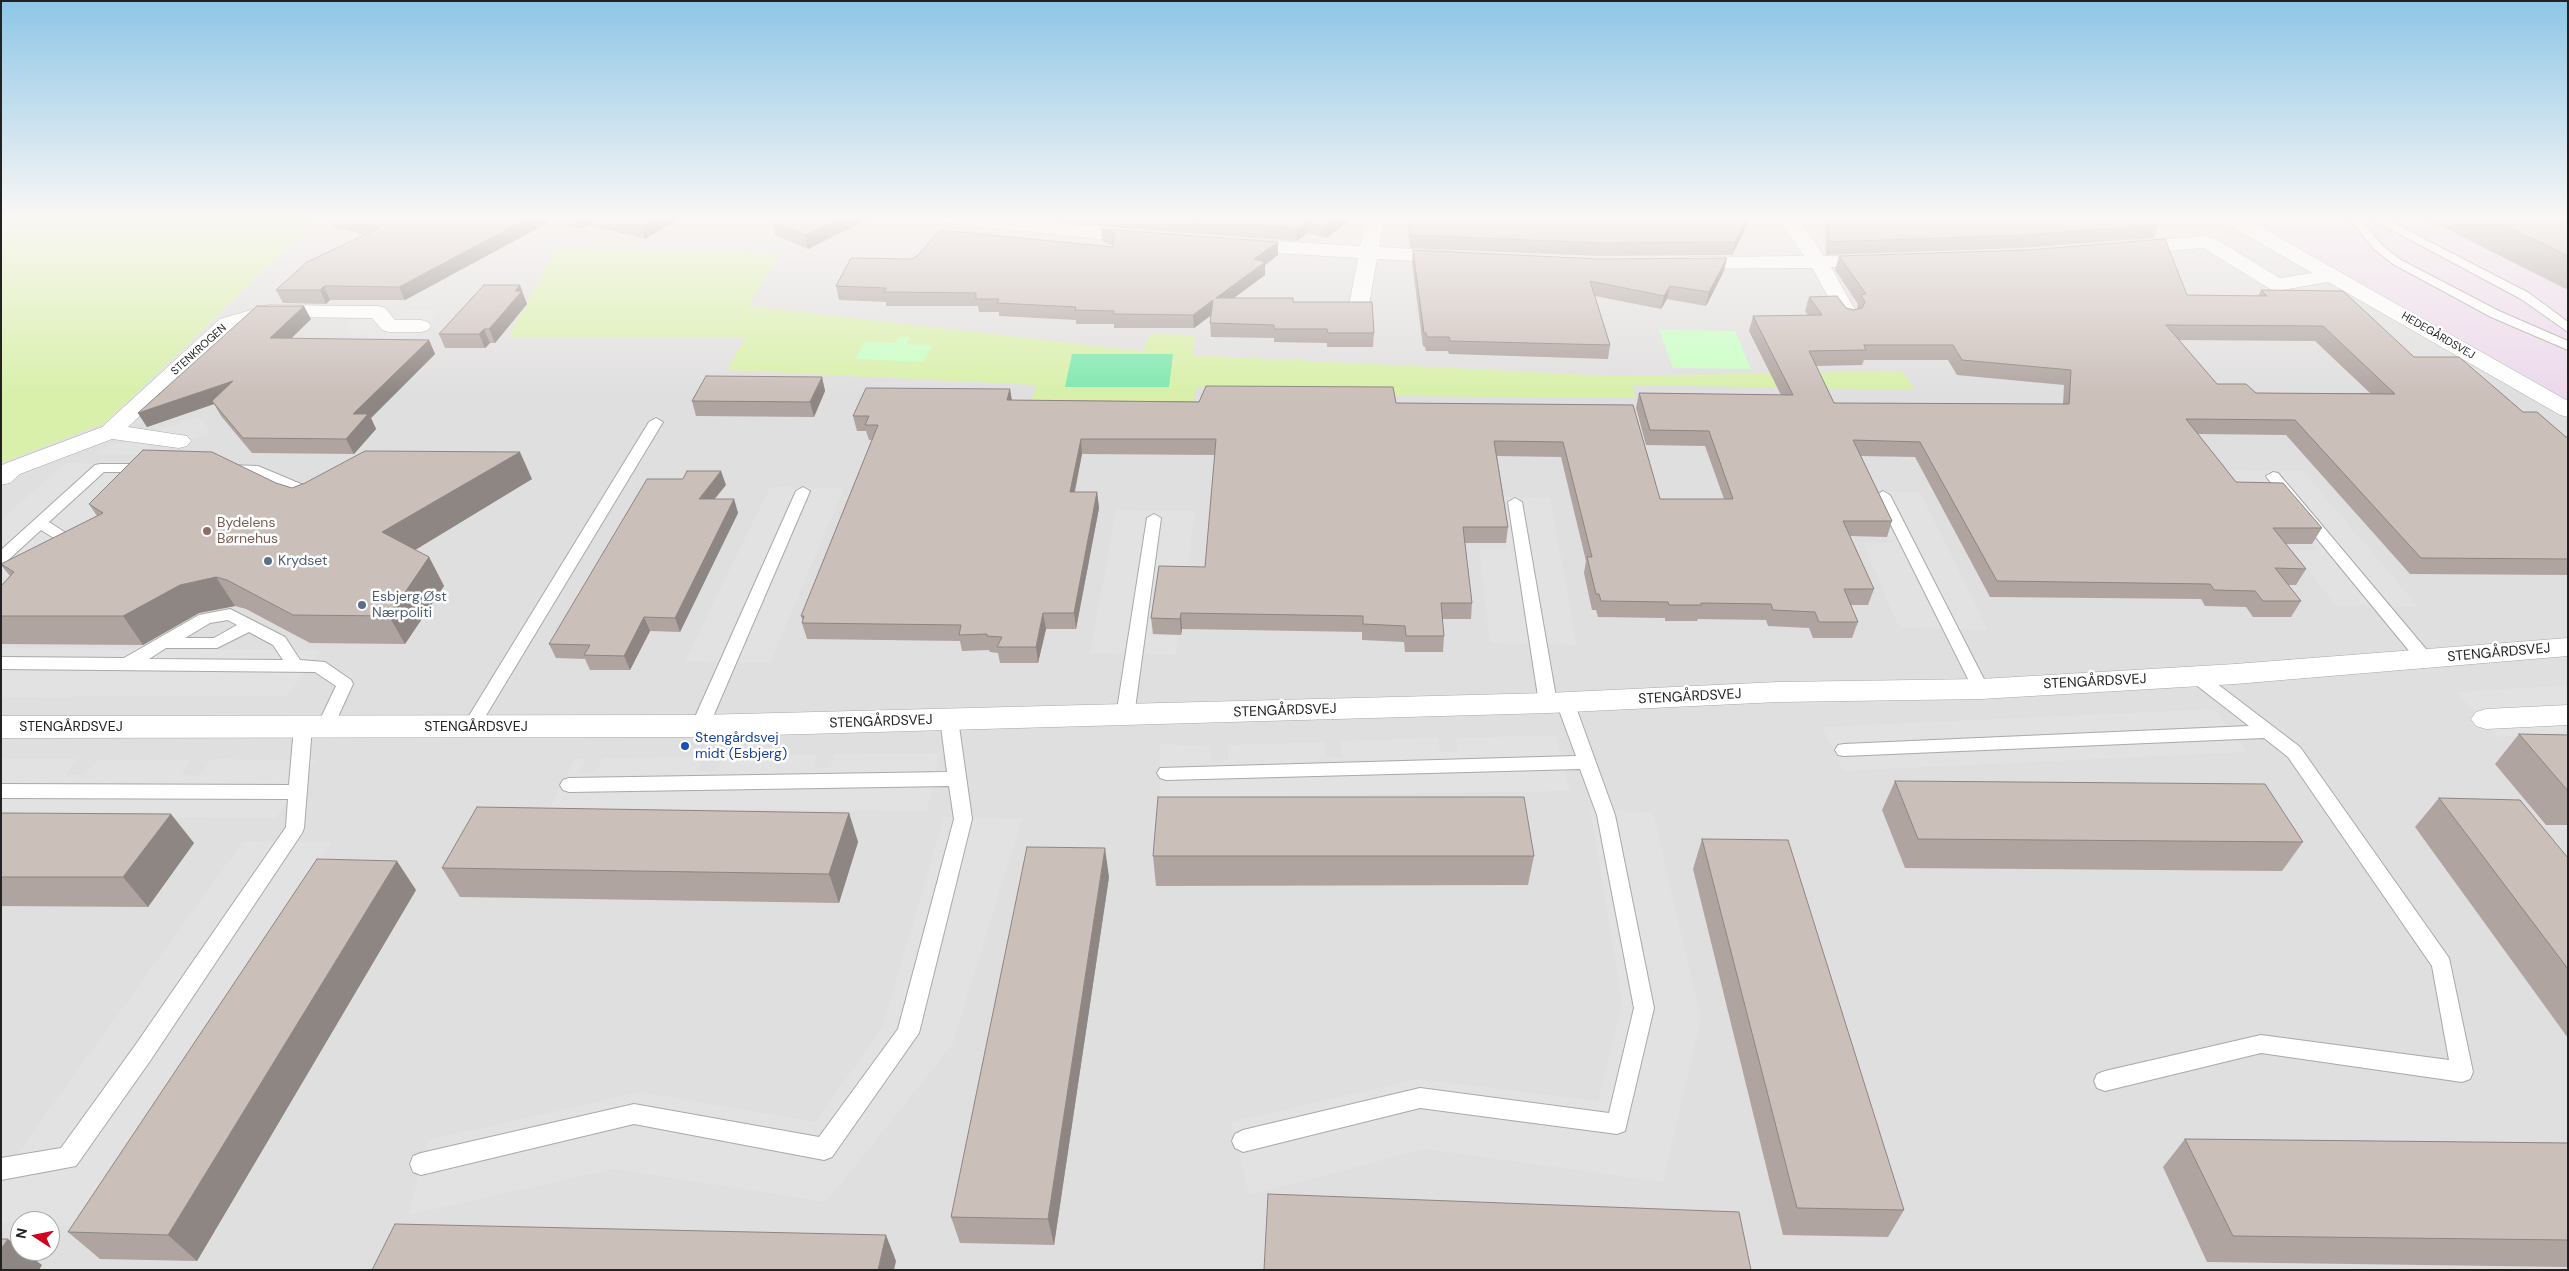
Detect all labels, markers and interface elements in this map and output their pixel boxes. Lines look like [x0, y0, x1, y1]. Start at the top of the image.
street label: HEDEGÅRDSVEJ [2399, 310, 2477, 362]
street label: STENKROGEN [169, 322, 229, 378]
place label: Bydelens Børnehus [217, 515, 278, 548]
marker: Bydelens Børnehus [201, 525, 213, 537]
place label: Krydset [278, 553, 327, 569]
marker: Krydset [262, 555, 274, 567]
place label: Esbjerg Øst Nærpoliti [372, 589, 447, 622]
marker: Esbjerg Øst Nærpoliti [356, 599, 368, 611]
street label: STENGÅRDSVEJ [2447, 640, 2551, 666]
street label: STENGÅRDSVEJ [2043, 671, 2147, 693]
street label: STENGÅRDSVEJ [1638, 686, 1742, 708]
street label: STENGÅRDSVEJ [1233, 701, 1337, 721]
street label: STENGÅRDSVEJ [829, 712, 933, 732]
street label: STENGÅRDSVEJ [19, 719, 123, 735]
street label: STENGÅRDSVEJ [424, 719, 528, 735]
place label: Stengårdsvej midt (Esbjerg) [695, 730, 787, 762]
marker: Stengårdsvej midt (Esbjerg) [679, 740, 691, 752]
north arrow [10, 1211, 60, 1261]
text: N [11, 1227, 31, 1240]

